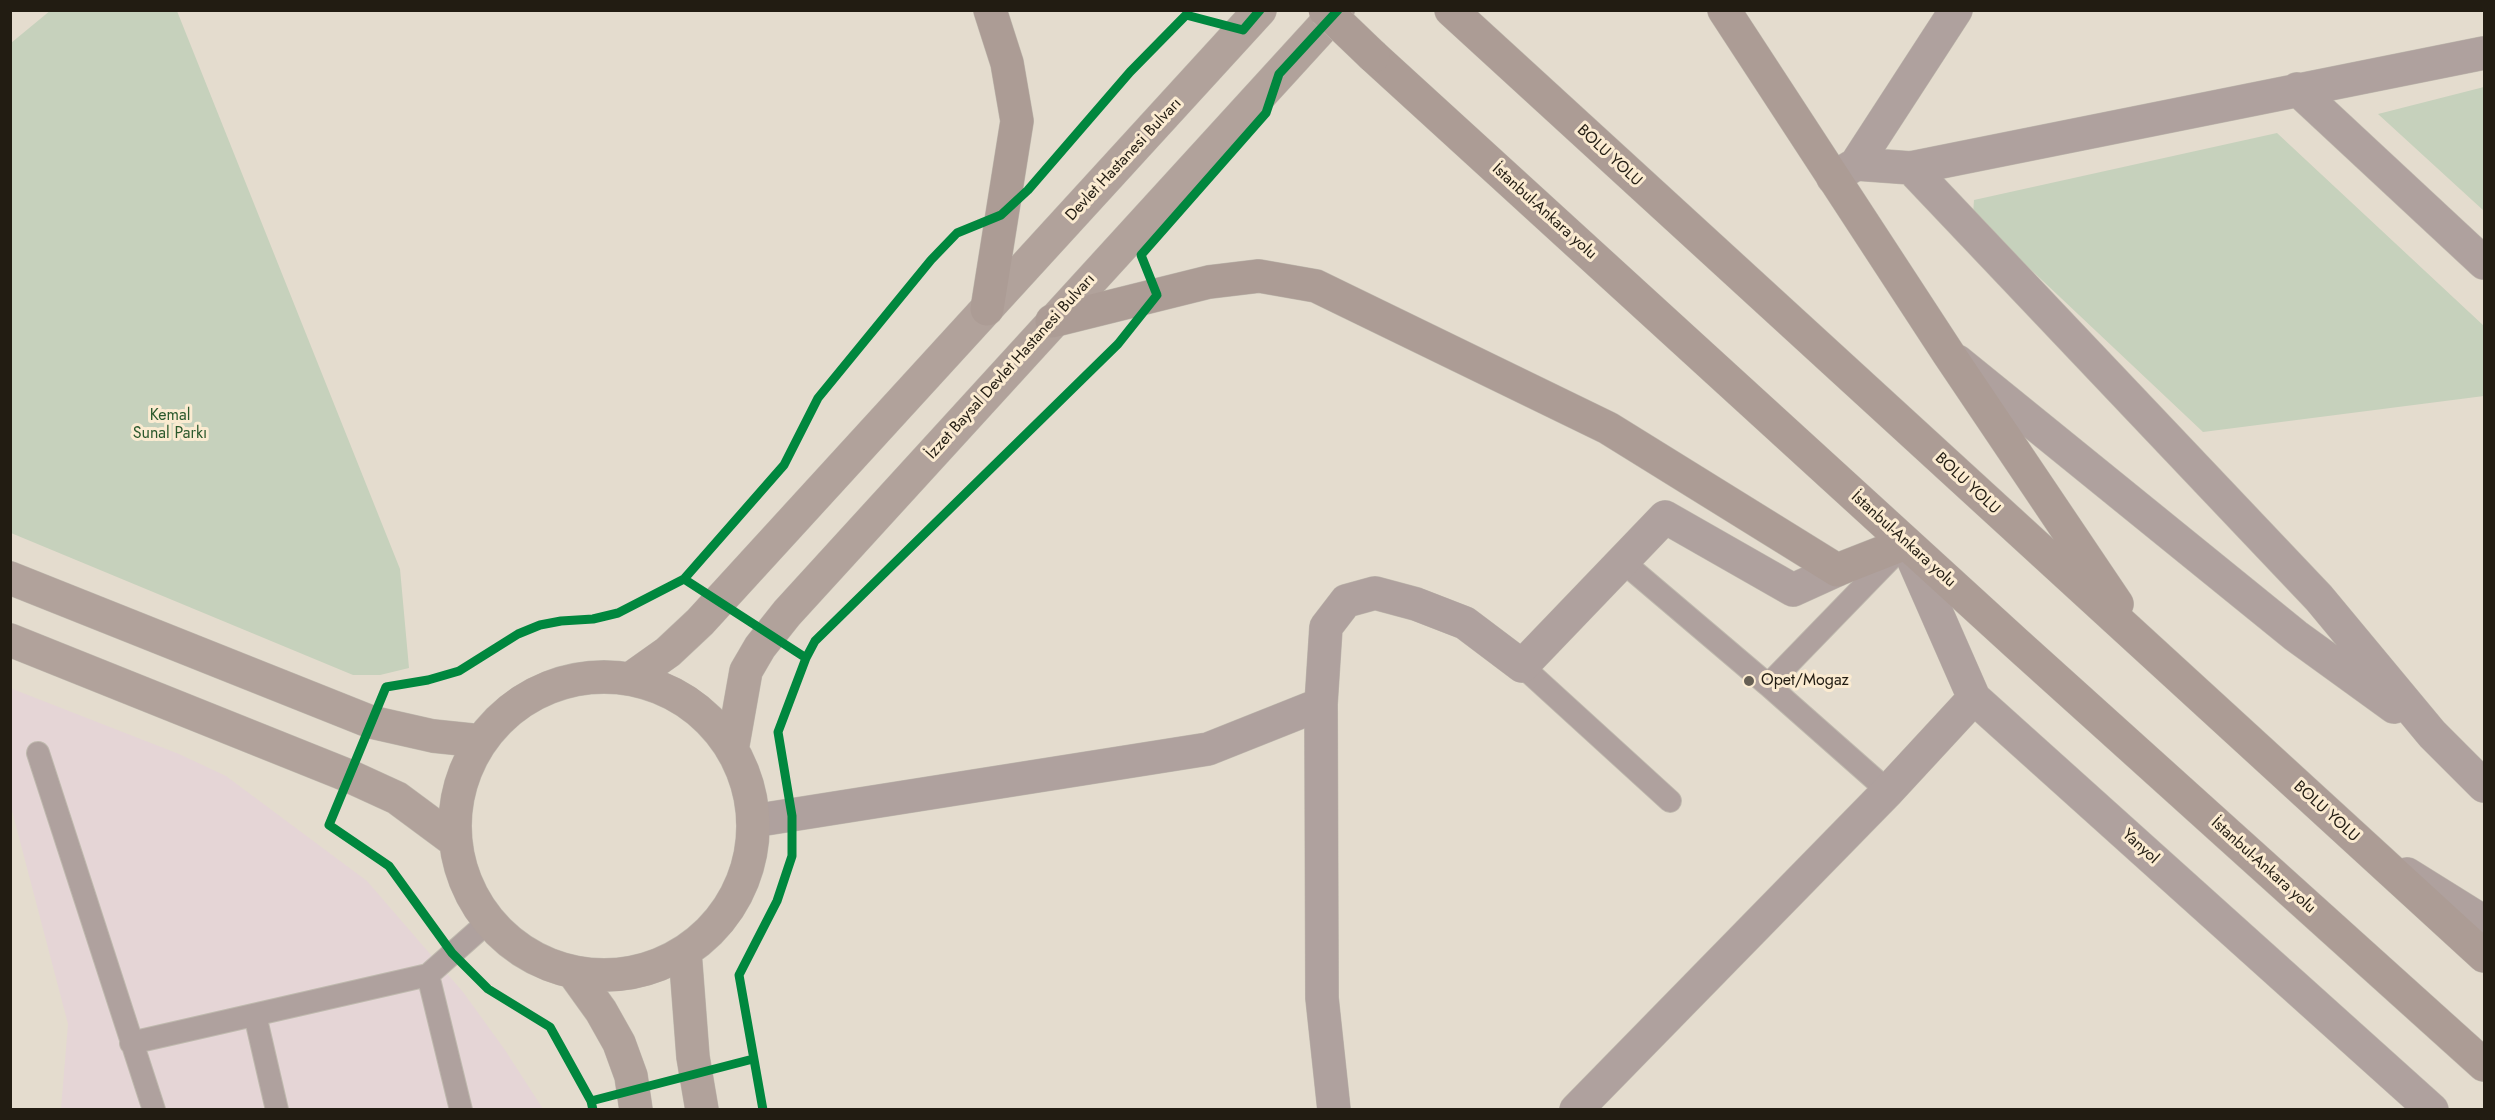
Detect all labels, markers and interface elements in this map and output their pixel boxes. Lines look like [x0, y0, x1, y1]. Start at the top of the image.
street label: Devlet Hastanesi Bulvarı [1062, 95, 1186, 225]
street label: BOLU YOLU [1573, 121, 1645, 191]
street label: İstanbul-Ankara yolu [1488, 160, 1600, 264]
street label: İzzet Baysal Devlet Hastanesi Bulvarı [923, 270, 1099, 464]
park label: Kemal Sunal Parkı [133, 406, 207, 444]
street label: BOLU YOLU [1931, 449, 2003, 519]
street label: İstanbul-Ankara yolu [1847, 488, 1959, 592]
place label: Opet/Mogaz [1761, 671, 1849, 691]
marker: Opet/Mogaz [1742, 674, 1756, 688]
street label: BOLU YOLU [2289, 778, 2363, 846]
street label: İstanbul-Ankara yolu [2207, 814, 2319, 918]
street label: Yanyol [2118, 826, 2162, 868]

